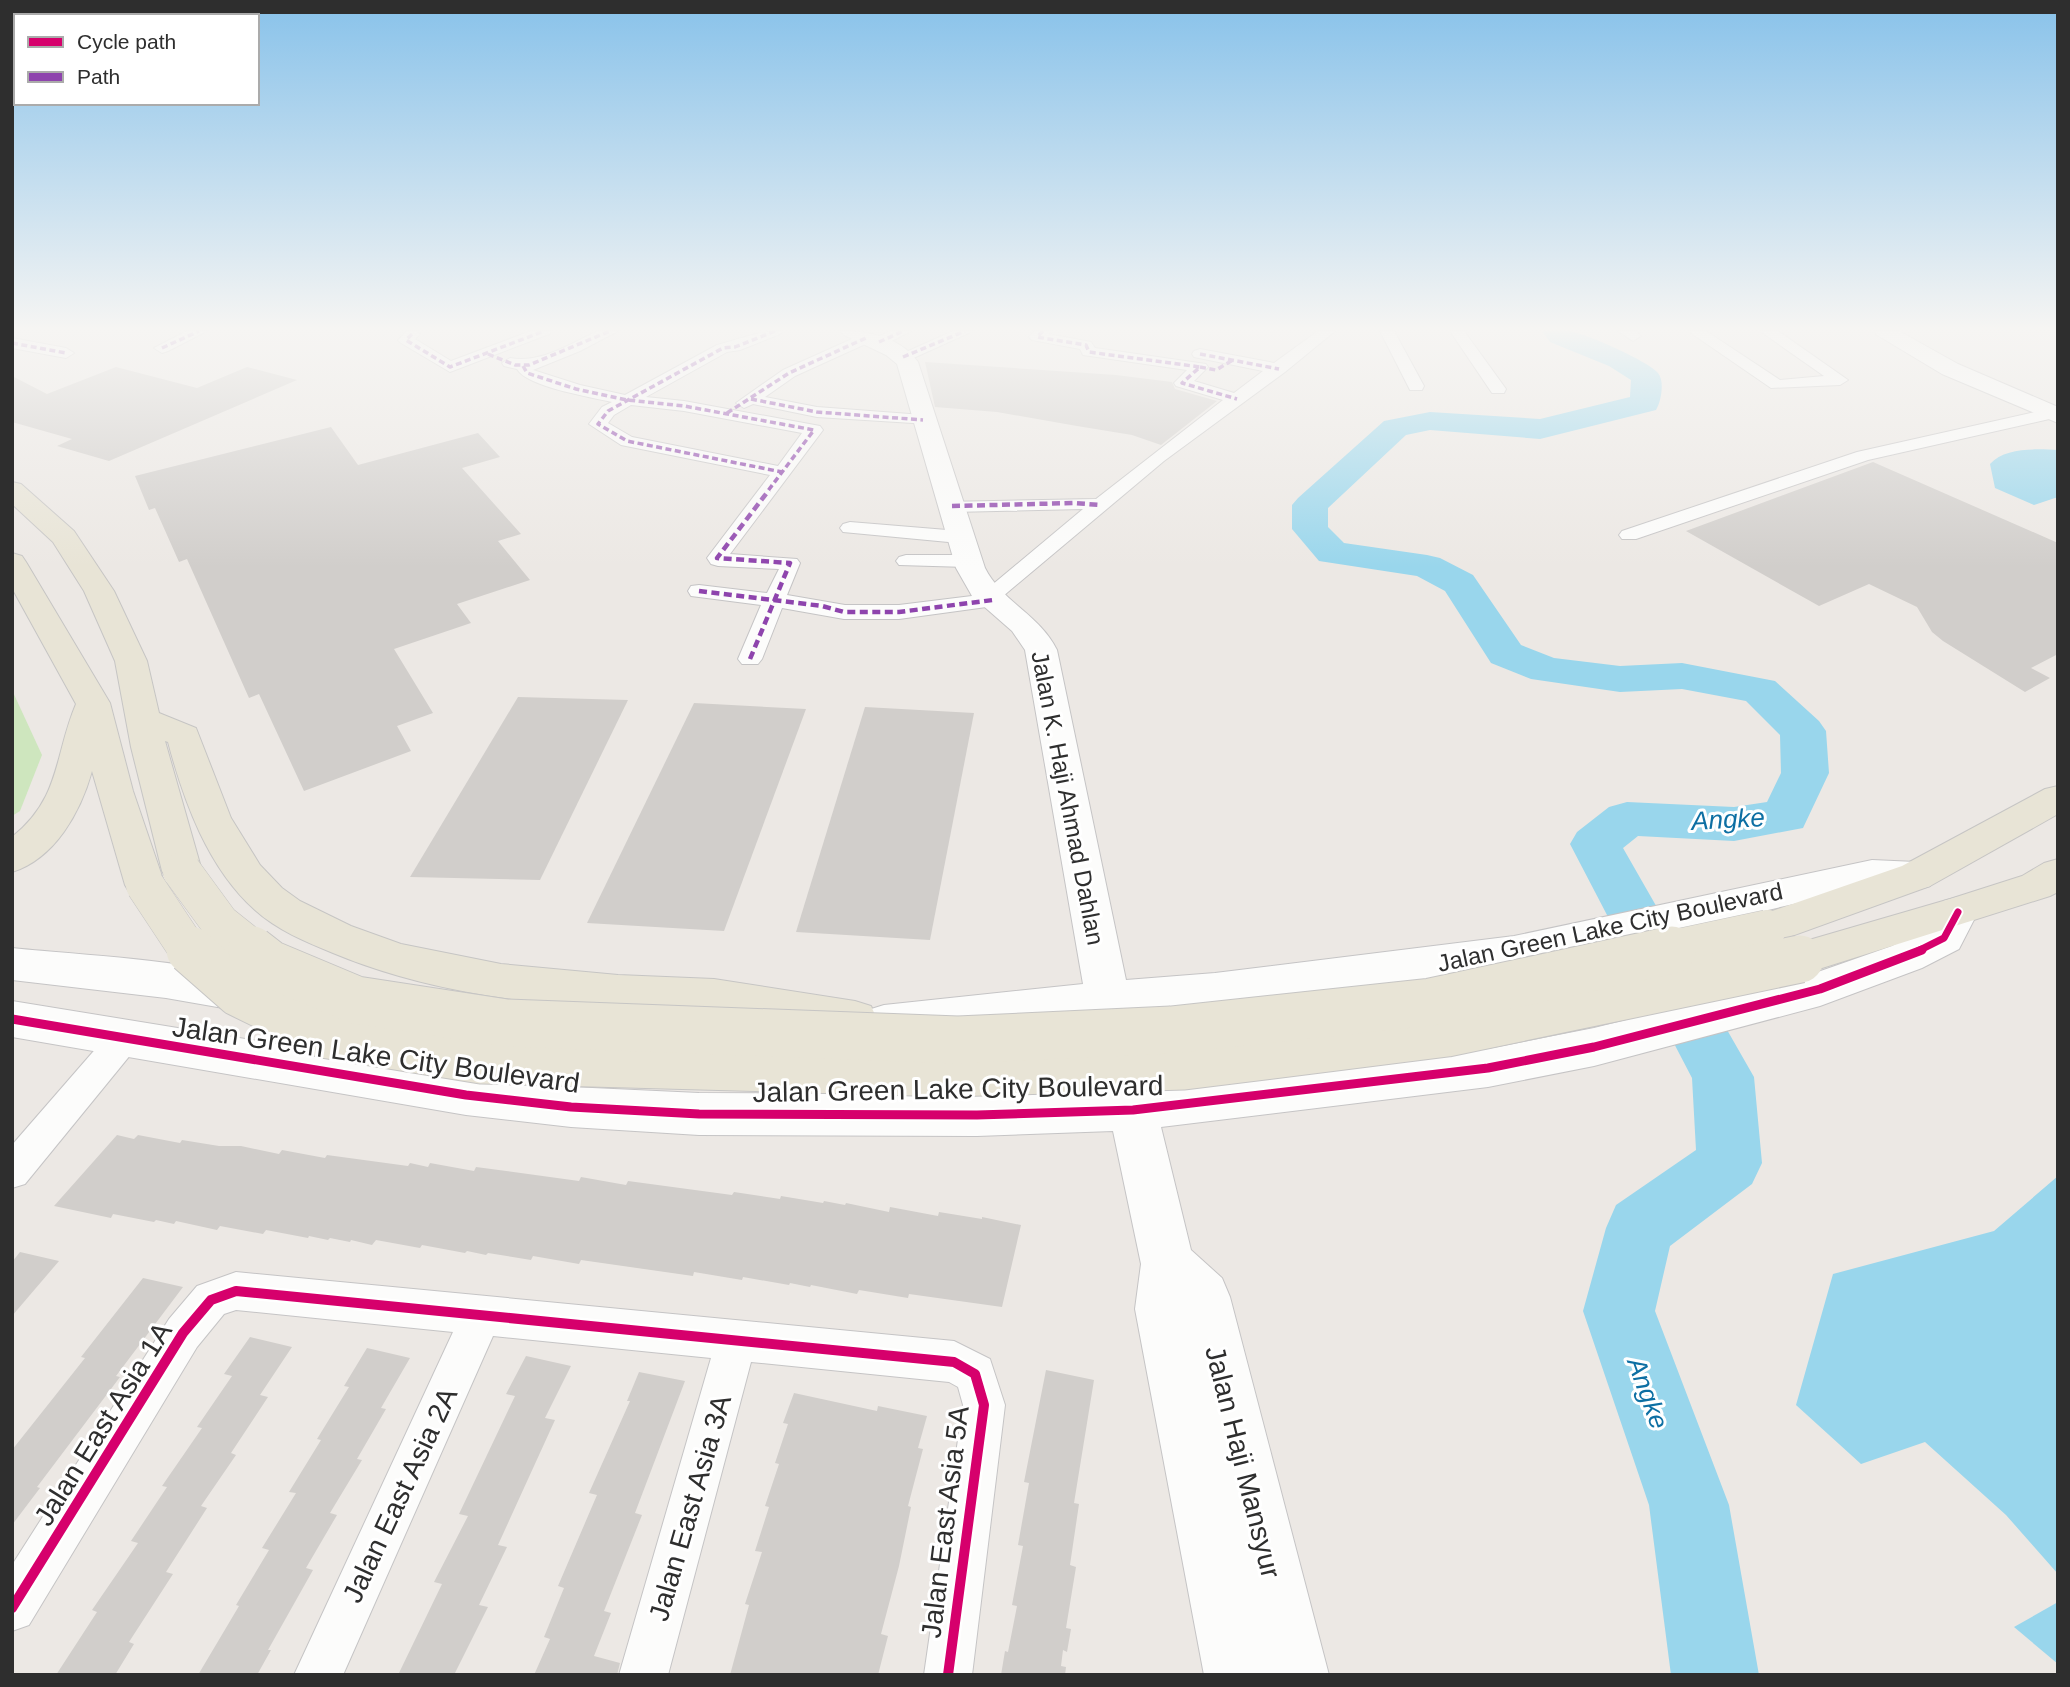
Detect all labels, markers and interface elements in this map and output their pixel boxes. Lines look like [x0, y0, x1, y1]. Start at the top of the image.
legend [14, 14, 259, 105]
text: Cycle path [77, 30, 176, 53]
text: Path [77, 65, 120, 88]
street label: Jalan K. Haji Ahmad Dahlan [1026, 649, 1110, 947]
water label: Angke [1688, 802, 1766, 836]
street label: Jalan Green Lake City Boulevard [1435, 877, 1785, 977]
street label: Jalan Green Lake City Boulevard [170, 1011, 582, 1099]
street label: Jalan Green Lake City Boulevard [752, 1070, 1164, 1108]
street label: Jalan East Asia 1A [28, 1317, 178, 1531]
street label: Jalan Haji Mansyur [1199, 1343, 1287, 1581]
water label: Angke [1621, 1351, 1675, 1433]
street label: Jalan East Asia 2A [337, 1382, 464, 1607]
street label: Jalan East Asia 3A [643, 1391, 737, 1624]
street label: Jalan East Asia 5A [915, 1404, 975, 1640]

